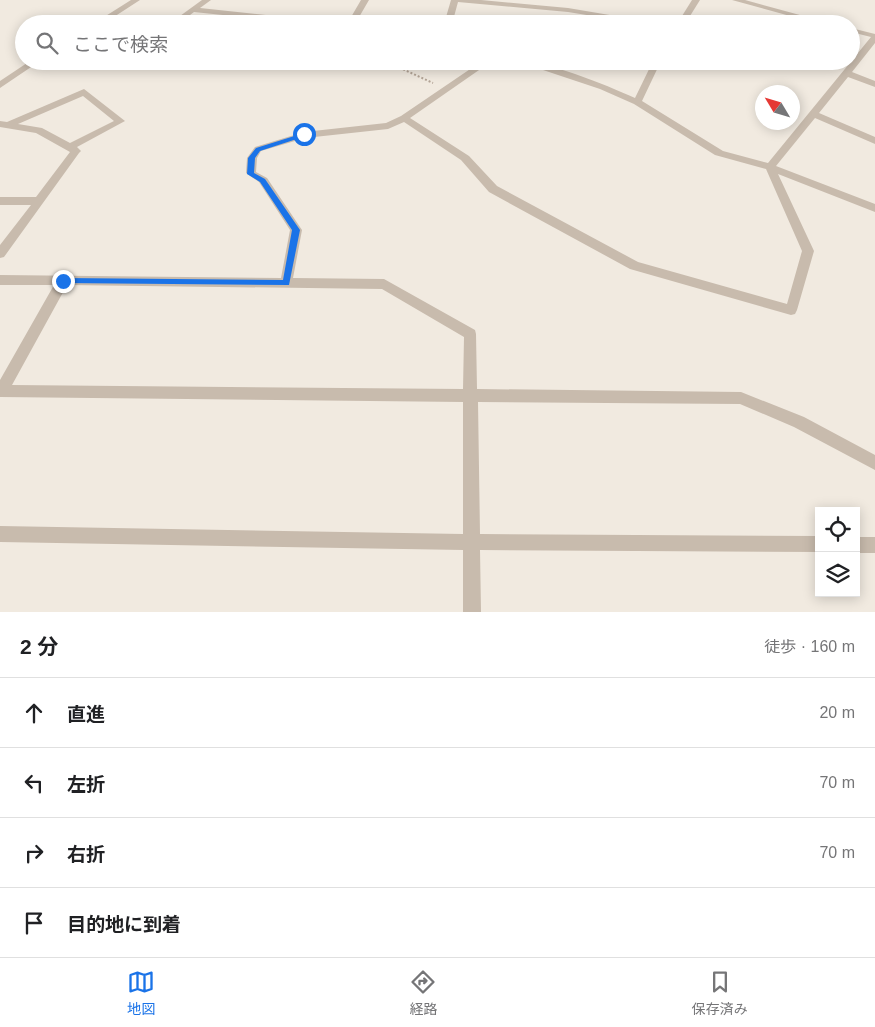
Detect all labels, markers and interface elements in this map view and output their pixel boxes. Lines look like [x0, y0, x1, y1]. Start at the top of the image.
search box [15, 15, 860, 70]
icon: search [33, 29, 61, 57]
text: ここで検索 [73, 34, 168, 55]
north arrow [755, 85, 800, 130]
route start [293, 123, 316, 146]
route end [52, 270, 75, 293]
map controls [815, 507, 860, 597]
button: locate [815, 507, 860, 552]
button: layers [815, 552, 860, 597]
text: 2 分 [20, 635, 59, 658]
text: 徒歩 · 160 m [764, 638, 855, 655]
icon: ahead [20, 699, 48, 727]
text: 直進 [67, 704, 105, 725]
text: 20 m [819, 704, 855, 721]
icon: left [20, 769, 48, 797]
text: 左折 [67, 774, 105, 795]
text: 70 m [819, 774, 855, 791]
icon: right [20, 839, 48, 867]
text: 右折 [67, 844, 105, 865]
text: 70 m [819, 844, 855, 861]
icon: arrive [20, 909, 48, 937]
text: 目的地に到着 [67, 914, 181, 935]
tab: 地図 [127, 968, 155, 1018]
tab: 経路 [409, 968, 437, 1018]
tab: 保存済み [692, 968, 748, 1018]

